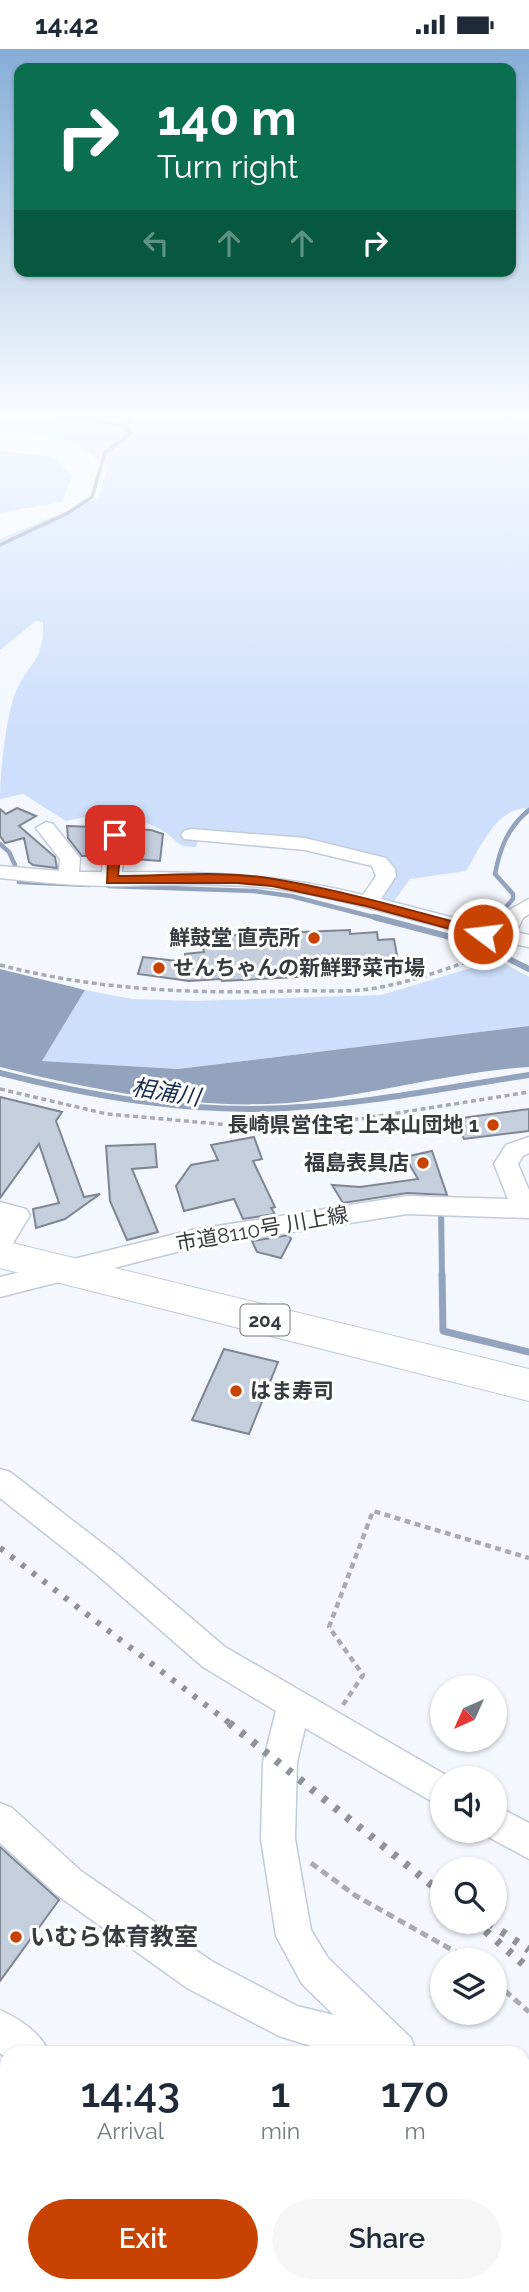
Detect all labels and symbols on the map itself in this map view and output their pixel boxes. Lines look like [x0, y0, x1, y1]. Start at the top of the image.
pin [85, 805, 145, 865]
position arrow [446, 897, 520, 971]
place label: 鮮鼓堂 直売所 [169, 925, 300, 950]
marker: 鮮鼓堂 直売所 [306, 930, 322, 946]
place label: せんちゃんの新鮮野菜市場 [173, 955, 425, 980]
marker: せんちゃんの新鮮野菜市場 [151, 960, 167, 976]
water label: 相浦川 [130, 1073, 205, 1111]
place label: 長崎県営住宅 上本山団地 1 [228, 1112, 479, 1137]
marker: 長崎県営住宅 上本山団地 1 [485, 1117, 501, 1133]
place label: 福島表具店 [304, 1150, 409, 1175]
marker: 福島表具店 [415, 1155, 431, 1171]
street label: 市道8110号 川上線 [174, 1201, 350, 1256]
road number: 204 [240, 1305, 290, 1336]
place label: はま寿司 [250, 1378, 334, 1403]
marker: はま寿司 [228, 1383, 244, 1399]
north arrow [430, 1675, 508, 1752]
place label: いむら体育教室 [30, 1922, 198, 1951]
marker: いむら体育教室 [8, 1929, 24, 1945]

